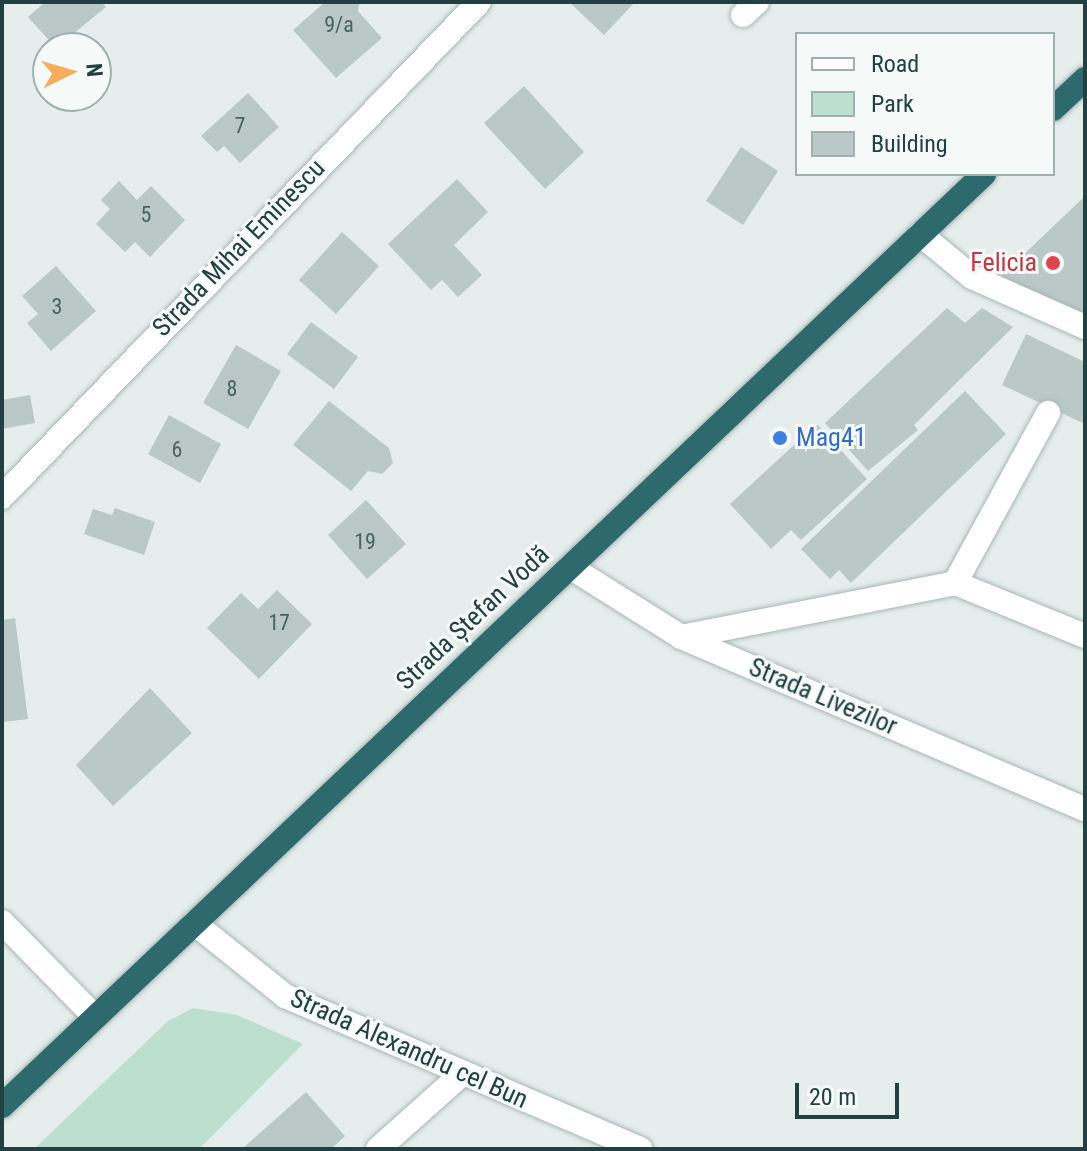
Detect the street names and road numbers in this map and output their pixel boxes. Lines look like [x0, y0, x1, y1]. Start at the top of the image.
street label: Strada Mihai Eminescu [146, 153, 332, 343]
street label: Strada Ștefan Vodă [390, 539, 556, 697]
street label: Strada Livezilor [744, 652, 902, 742]
street label: Strada Alexandru cel Bun [285, 983, 533, 1115]

